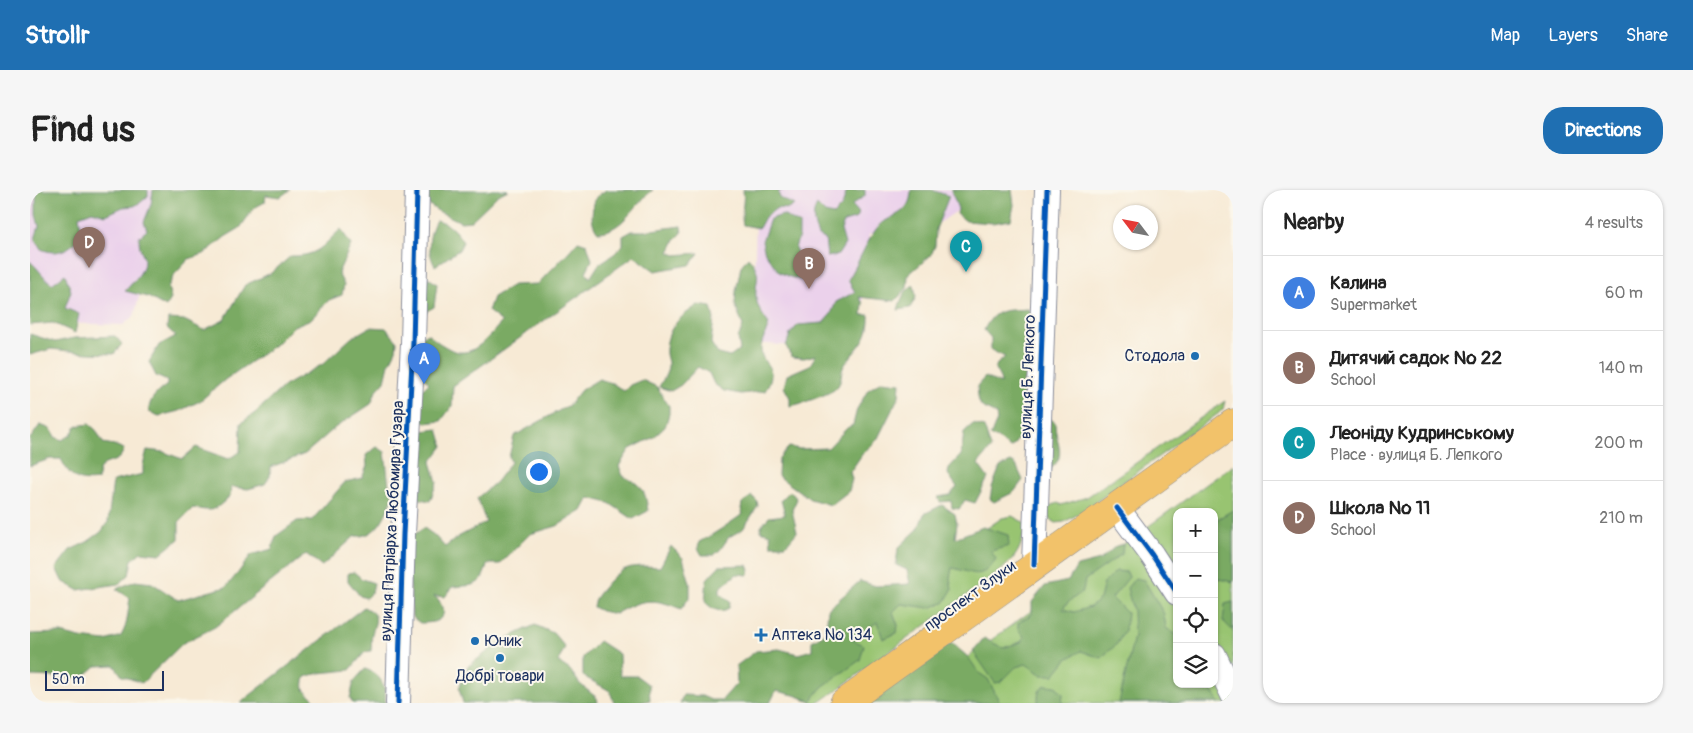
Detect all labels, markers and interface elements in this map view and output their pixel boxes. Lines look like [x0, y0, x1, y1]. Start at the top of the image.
text: Strollr [25, 21, 90, 50]
text: Map [1491, 24, 1520, 47]
text: Layers [1548, 24, 1598, 47]
text: Share [1626, 24, 1668, 47]
button: Directions [1543, 107, 1663, 154]
text: Find us [30, 108, 135, 152]
north arrow [1113, 205, 1158, 250]
text: Nearby [1283, 209, 1344, 236]
text: 4 results [1585, 213, 1643, 233]
pin: D [73, 227, 105, 268]
pin: C [950, 231, 982, 272]
pin: B [793, 248, 825, 289]
text: Калина [1330, 271, 1387, 295]
text: A [1294, 283, 1304, 303]
text: 60 m [1605, 283, 1643, 303]
text: Supermarket [1330, 295, 1417, 315]
street label: вулиця Б. Лепкого [1016, 314, 1040, 439]
pin: A [408, 343, 440, 384]
place label: Стодола [1124, 346, 1185, 366]
text: Дитячий садок № 22 [1330, 346, 1502, 370]
marker: Стодола [1189, 350, 1201, 362]
text: B [1294, 358, 1304, 378]
text: 140 m [1599, 358, 1643, 378]
text: School [1330, 370, 1376, 390]
street label: вулиця Патріарха Любомира Гузара [376, 400, 408, 642]
text: Леоніду Кудринському [1330, 421, 1514, 445]
text: C [1294, 433, 1304, 453]
text: 200 m [1595, 433, 1643, 453]
text: Place · вулиця Б. Лепкого [1330, 445, 1503, 465]
your location [526, 459, 552, 485]
text: Школа № 11 [1330, 496, 1431, 520]
map controls [1173, 508, 1218, 688]
button: + [1173, 508, 1218, 553]
text: D [1294, 508, 1304, 528]
text: 210 m [1599, 508, 1643, 528]
text: School [1330, 520, 1376, 540]
button: − [1173, 553, 1218, 598]
street label: проспект Злуки [920, 556, 1020, 636]
button: locate [1173, 598, 1218, 643]
place label: Аптека № 134 [771, 625, 872, 645]
marker: Аптека № 134 [755, 629, 767, 641]
place label: Юник [485, 631, 522, 651]
marker: Юник [469, 635, 481, 647]
button: layers [1173, 643, 1218, 688]
marker: Добрі товари [494, 652, 506, 664]
place label: Добрі товари [455, 666, 544, 686]
scale bar [45, 668, 164, 691]
text: 50 m [52, 671, 85, 688]

